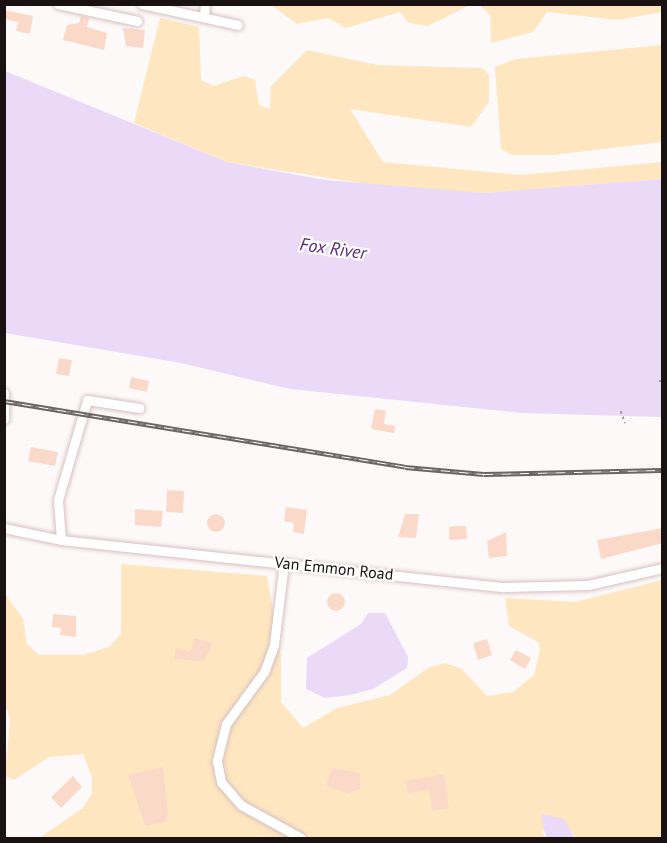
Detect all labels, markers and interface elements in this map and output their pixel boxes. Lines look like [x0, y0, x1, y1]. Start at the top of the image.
water label: Fox River [298, 234, 368, 264]
street label: Van Emmon Road [274, 552, 394, 584]

